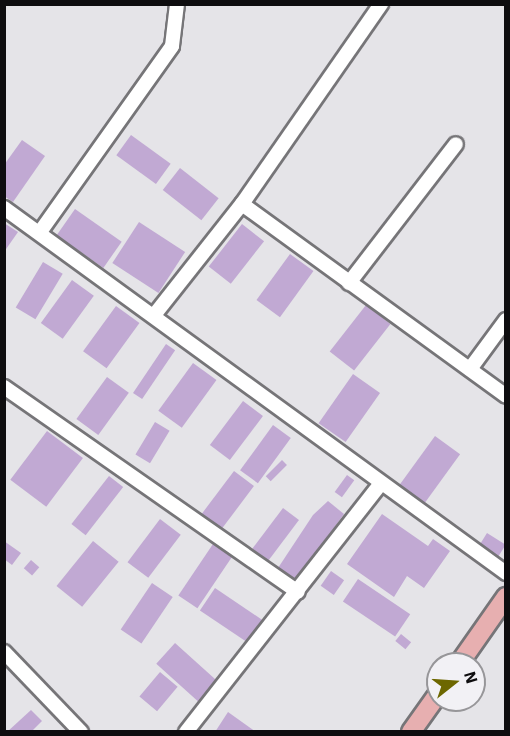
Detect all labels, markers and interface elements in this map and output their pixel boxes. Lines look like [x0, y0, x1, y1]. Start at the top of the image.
north arrow [426, 652, 486, 712]
text: N [460, 669, 483, 686]

